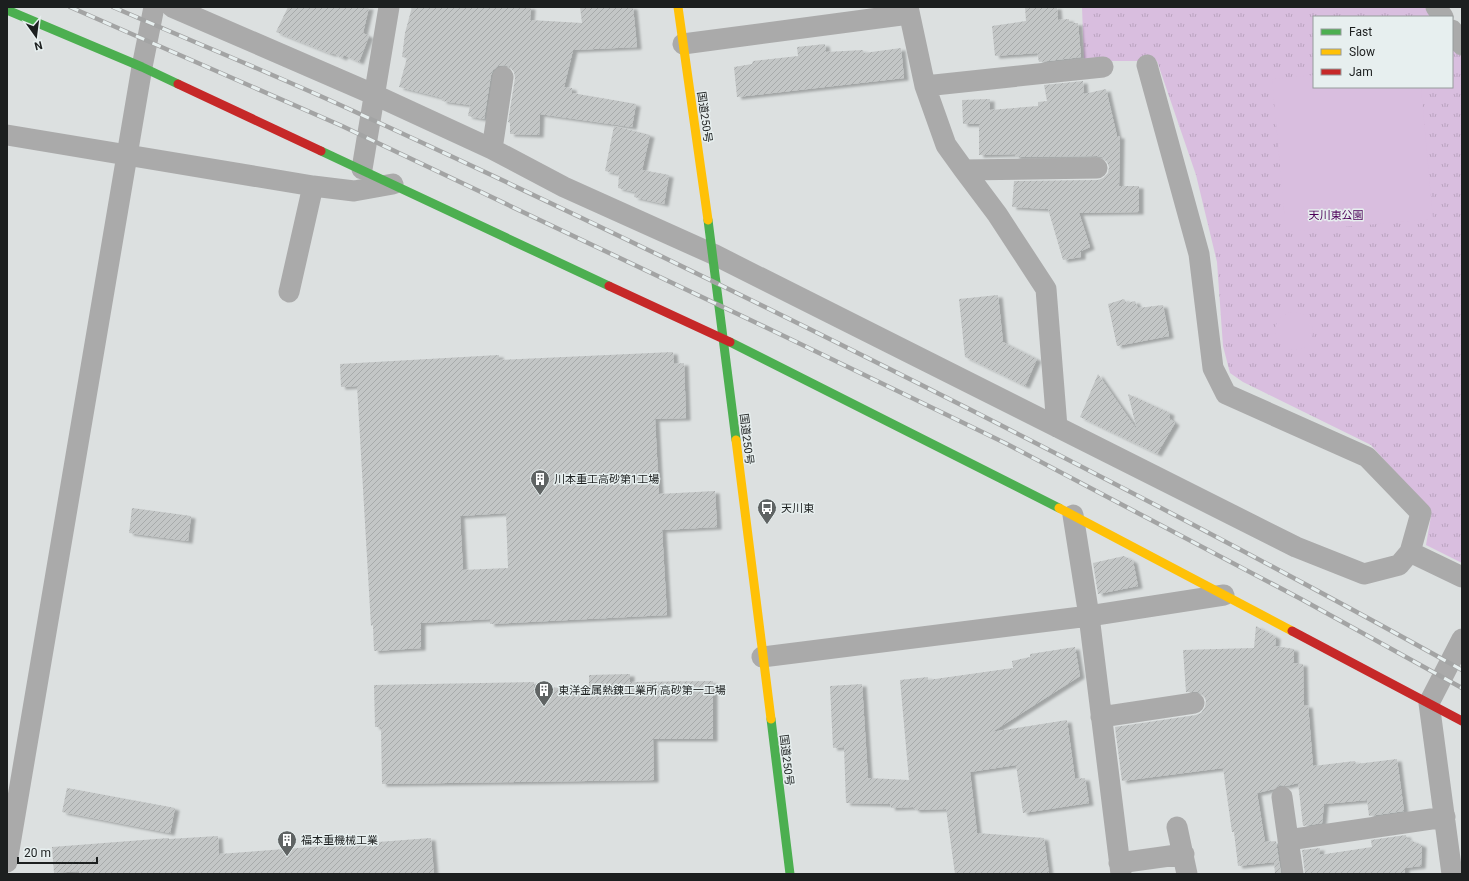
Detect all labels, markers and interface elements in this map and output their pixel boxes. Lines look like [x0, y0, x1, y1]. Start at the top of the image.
north arrow [16, 16, 56, 56]
legend [1313, 16, 1453, 88]
text: Fast [1349, 25, 1372, 39]
text: N [33, 38, 44, 53]
text: Slow [1349, 45, 1375, 59]
text: Jam [1349, 65, 1373, 79]
street label: 国道250号 [694, 91, 715, 143]
park label: 天川東公園 [1309, 209, 1364, 222]
street label: 国道250号 [737, 413, 756, 465]
building icon: 川本重工高砂第1工場 [529, 468, 551, 496]
place label: 川本重工高砂第1工場 [554, 473, 659, 486]
bus stop icon: 天川東 [756, 497, 778, 525]
place label: 天川東 [781, 502, 814, 515]
building icon: 東洋金属熱錬工業所 高砂第一工場 [533, 679, 555, 707]
place label: 東洋金属熱錬工業所 高砂第一工場 [558, 684, 726, 697]
street label: 国道250号 [777, 734, 796, 786]
building icon: 福本重機械工業 [276, 829, 298, 857]
place label: 福本重機械工業 [301, 834, 378, 847]
scale bar [18, 839, 97, 865]
text: 20 m [24, 846, 51, 860]

